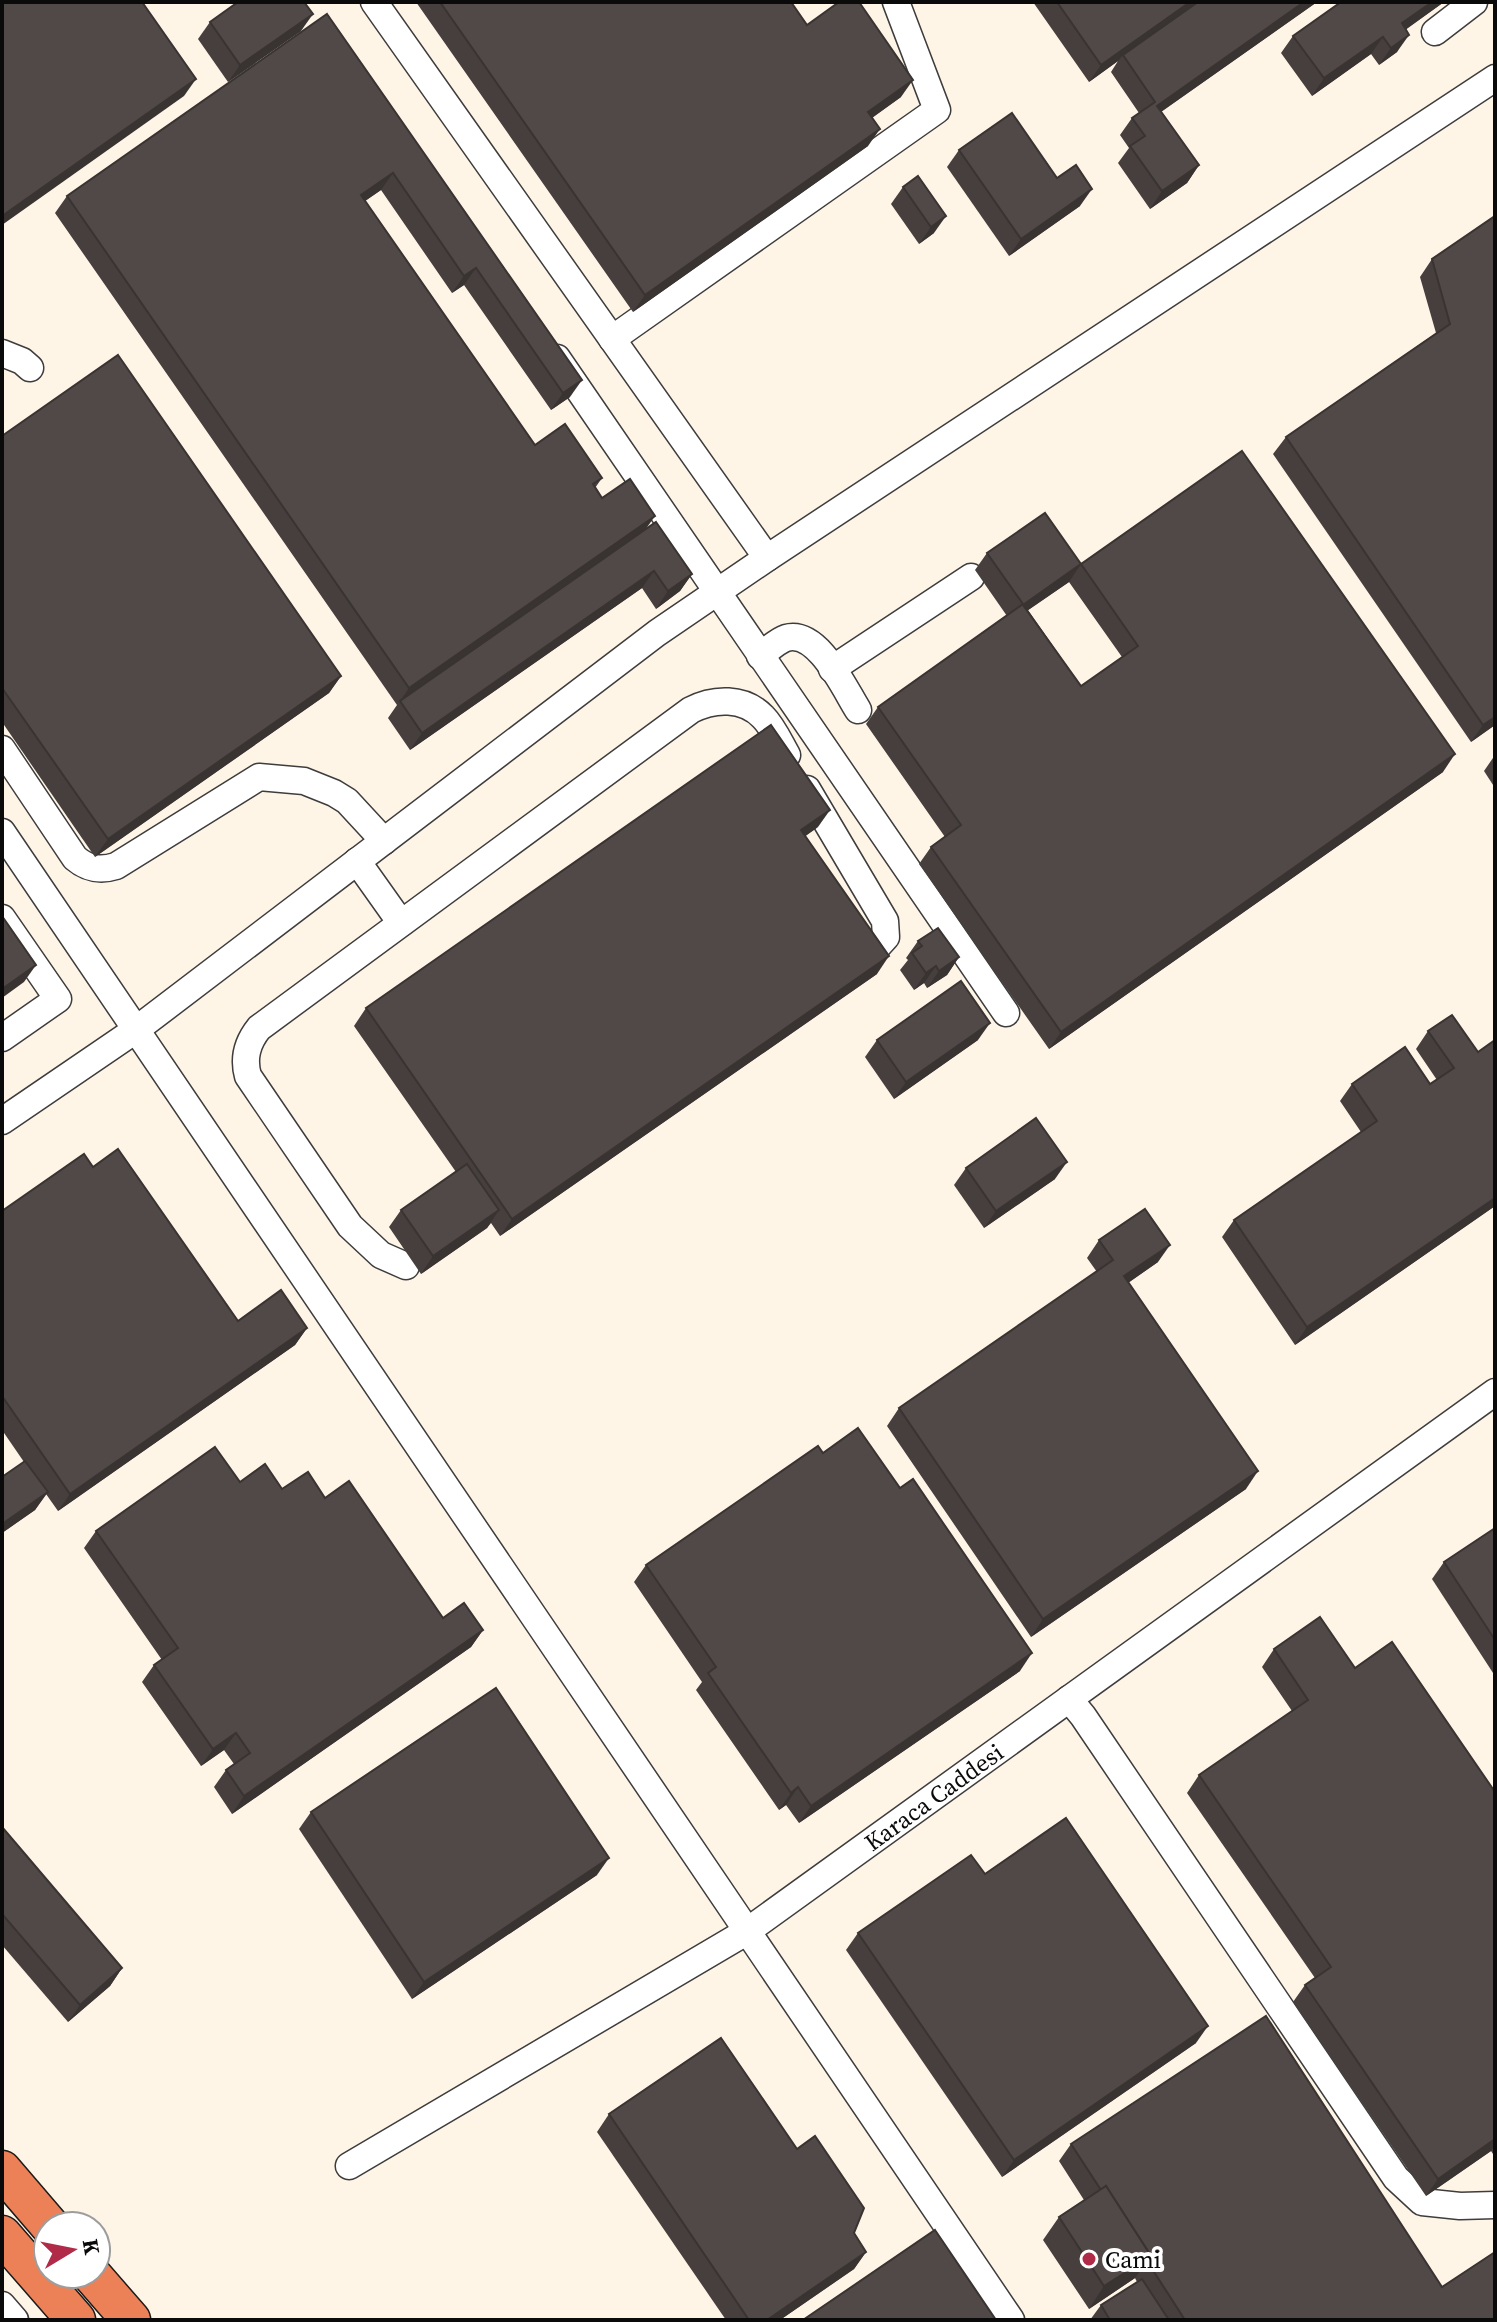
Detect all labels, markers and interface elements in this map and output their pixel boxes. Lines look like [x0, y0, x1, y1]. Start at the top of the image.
street label: Karaca Caddesi [857, 1735, 1010, 1858]
north arrow [32, 2210, 112, 2290]
text: K [76, 2236, 108, 2257]
place label: Cami [1105, 2243, 1161, 2276]
marker: Cami [1080, 2250, 1098, 2268]

